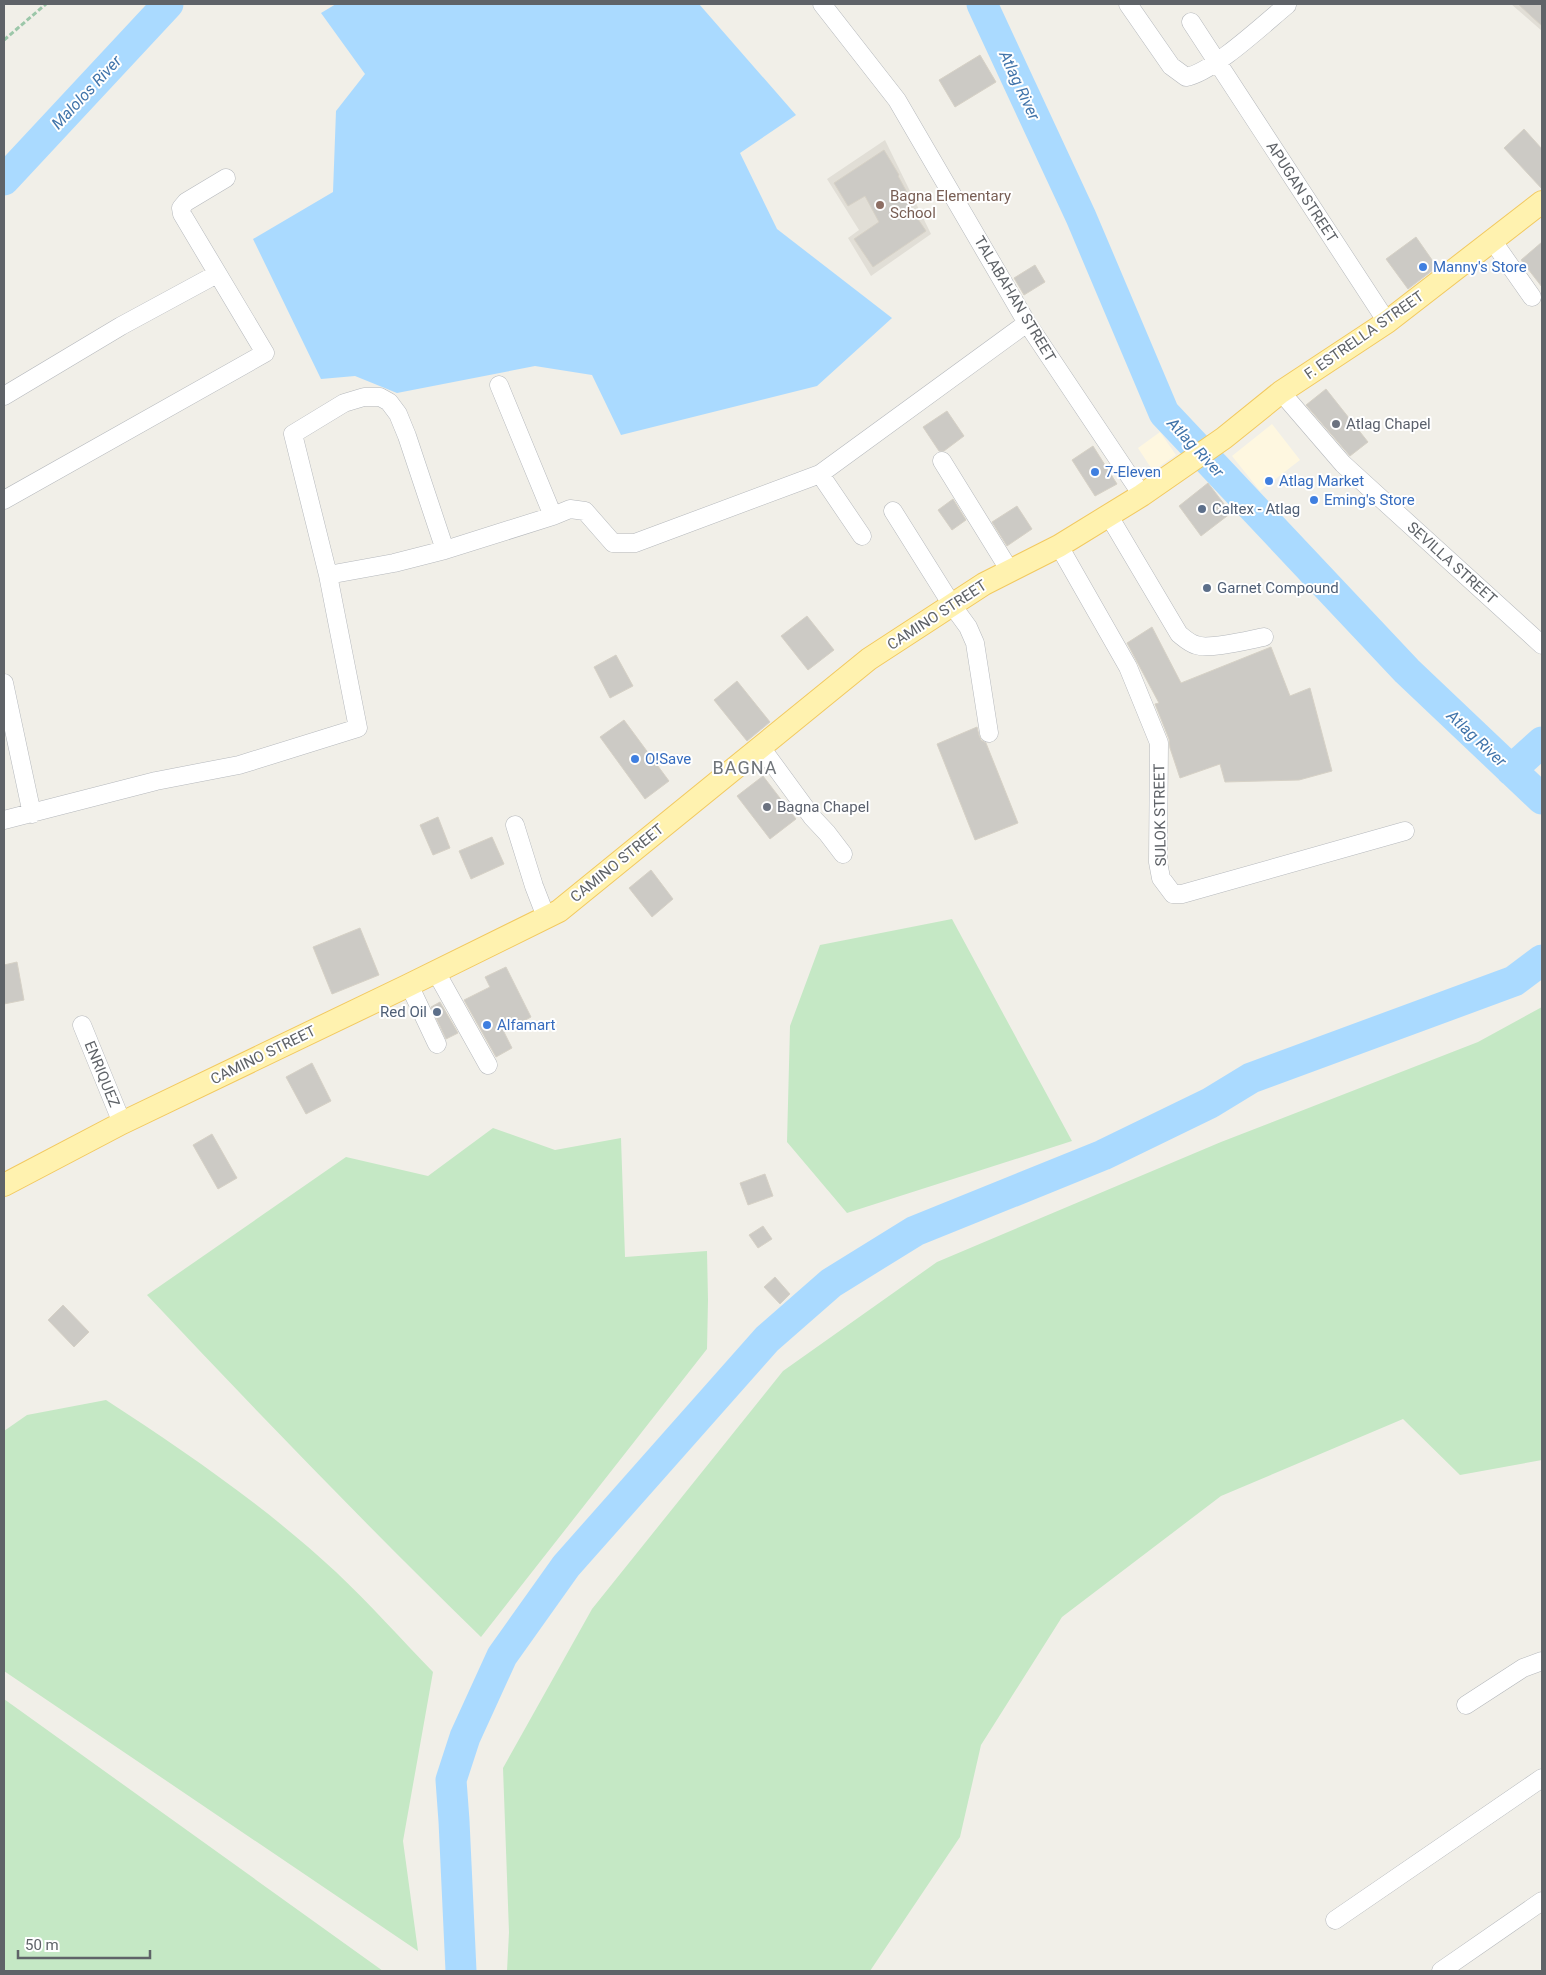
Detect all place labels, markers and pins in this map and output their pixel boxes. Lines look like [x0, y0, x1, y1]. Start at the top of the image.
place label: Bagna Elementary School [890, 187, 1011, 222]
marker: Bagna Elementary School [874, 199, 886, 211]
place label: Manny's Store [1433, 258, 1527, 276]
marker: Manny's Store [1417, 261, 1429, 273]
place label: Atlag Chapel [1346, 415, 1431, 433]
marker: Atlag Chapel [1330, 418, 1342, 430]
place label: 7-Eleven [1105, 463, 1161, 481]
marker: 7-Eleven [1089, 466, 1101, 478]
place label: Atlag Market [1279, 472, 1364, 490]
marker: Atlag Market [1263, 475, 1275, 487]
place label: Eming's Store [1324, 491, 1415, 509]
marker: Eming's Store [1308, 494, 1320, 506]
place label: Caltex - Atlag [1212, 500, 1300, 518]
marker: Caltex - Atlag [1196, 503, 1208, 515]
place label: Garnet Compound [1217, 579, 1339, 597]
marker: Garnet Compound [1201, 582, 1213, 594]
place label: O!Save [645, 750, 691, 768]
marker: O!Save [629, 753, 641, 765]
place label: Bagna Chapel [777, 798, 869, 816]
marker: Bagna Chapel [761, 801, 773, 813]
place label: Red Oil [380, 1003, 427, 1021]
marker: Red Oil [431, 1006, 443, 1018]
place label: Alfamart [497, 1016, 556, 1034]
marker: Alfamart [481, 1019, 493, 1031]

